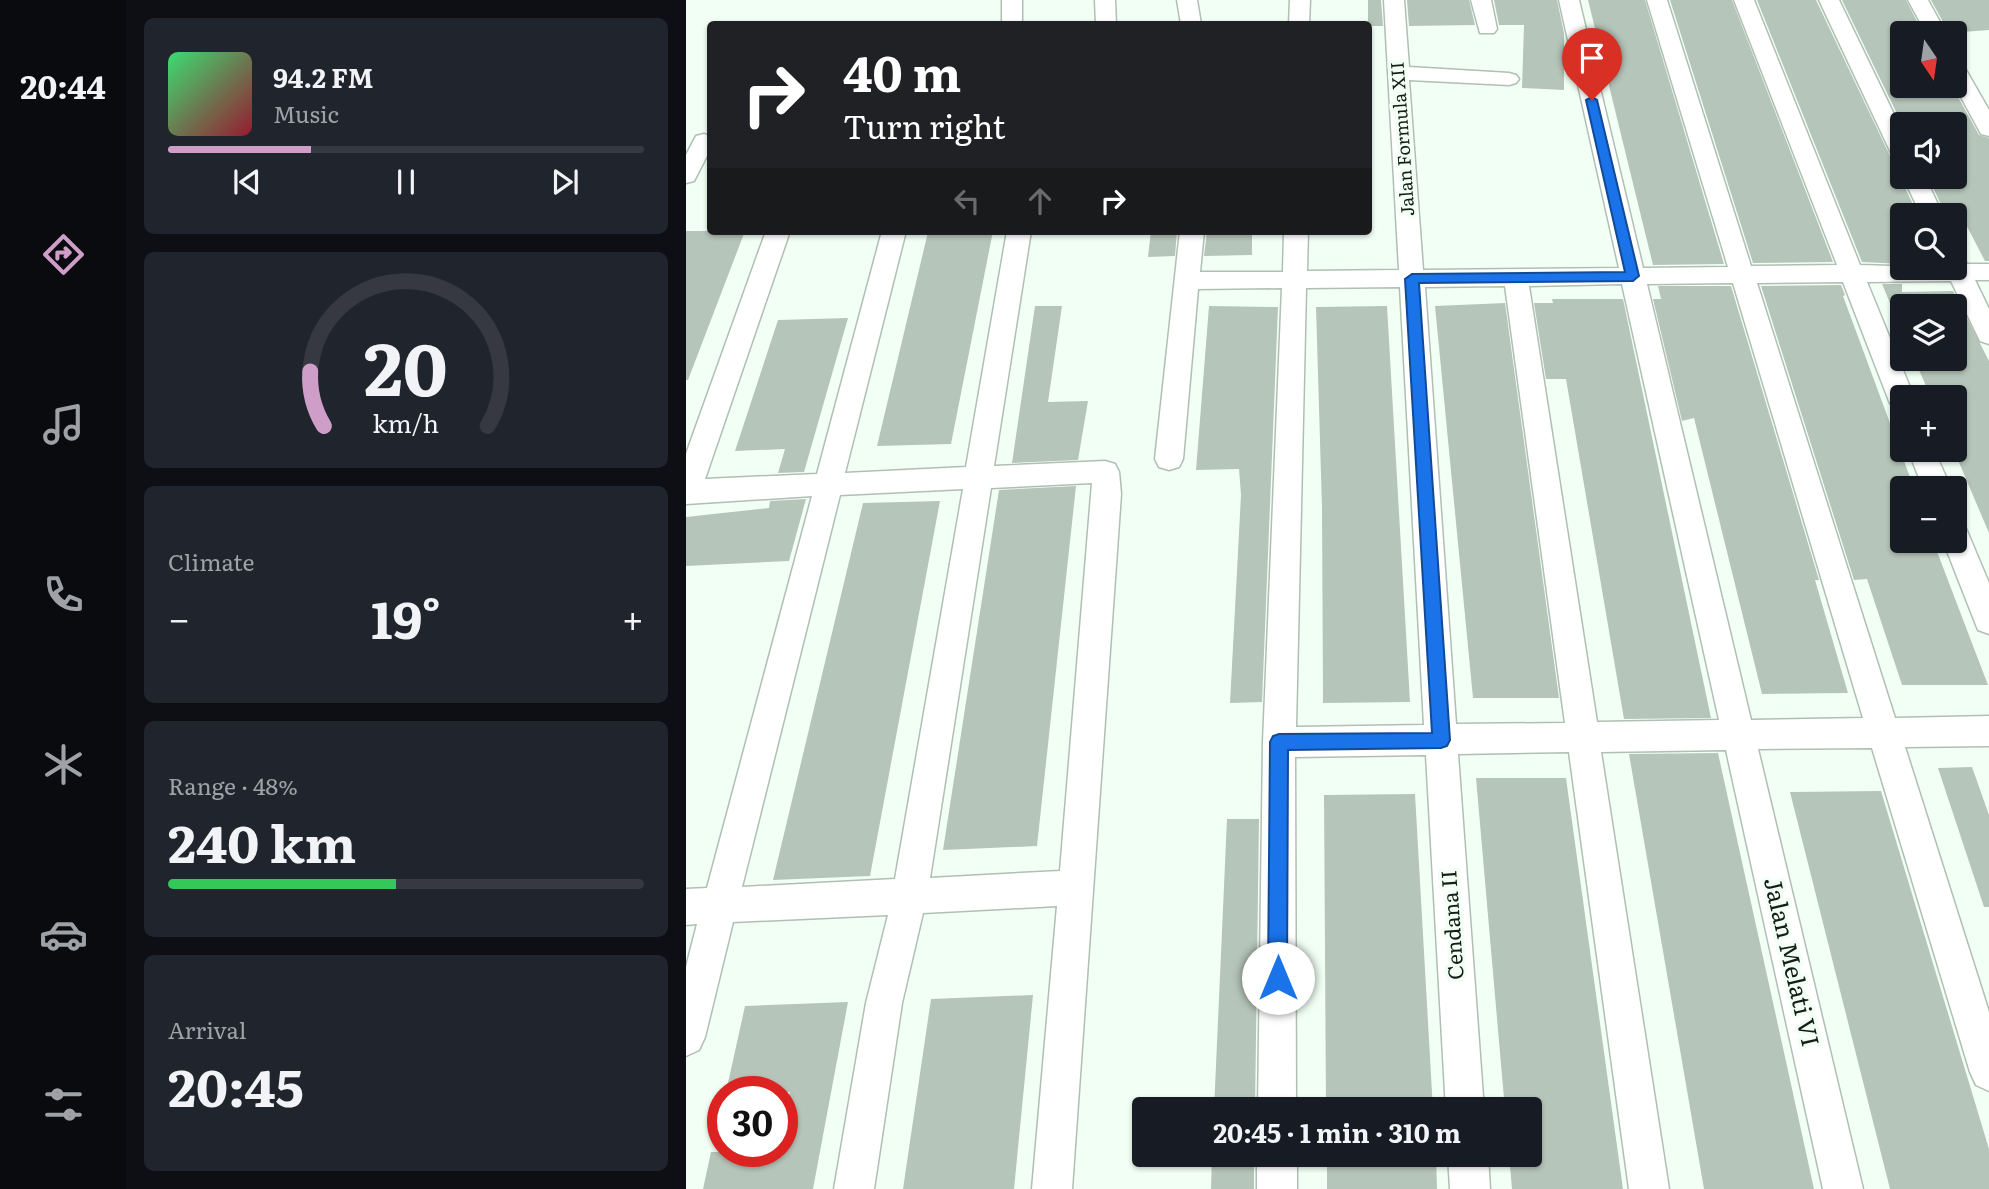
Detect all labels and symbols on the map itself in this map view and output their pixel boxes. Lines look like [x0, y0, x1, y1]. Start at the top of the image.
north arrow [1890, 21, 1967, 98]
pin [1562, 28, 1622, 100]
street label: Jalan Formula XII [1383, 61, 1420, 217]
street label: Cendana II [1431, 869, 1470, 981]
street label: Jalan Melati VI [1757, 873, 1830, 1050]
position arrow [1241, 941, 1315, 1015]
speed limit sign: 30 [707, 1076, 798, 1167]

